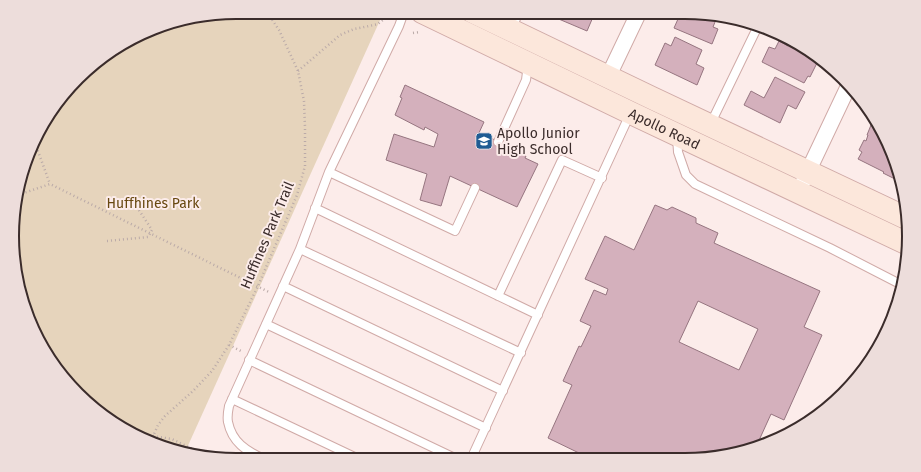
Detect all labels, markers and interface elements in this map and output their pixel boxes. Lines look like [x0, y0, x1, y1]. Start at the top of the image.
street label: Apollo Road [626, 105, 703, 153]
place label: Apollo Junior High School [497, 125, 580, 158]
school or university icon: Apollo Junior High School [474, 131, 494, 151]
street label: Huffines Park Trail [237, 179, 298, 292]
park label: Huffhines Park [107, 195, 200, 212]

